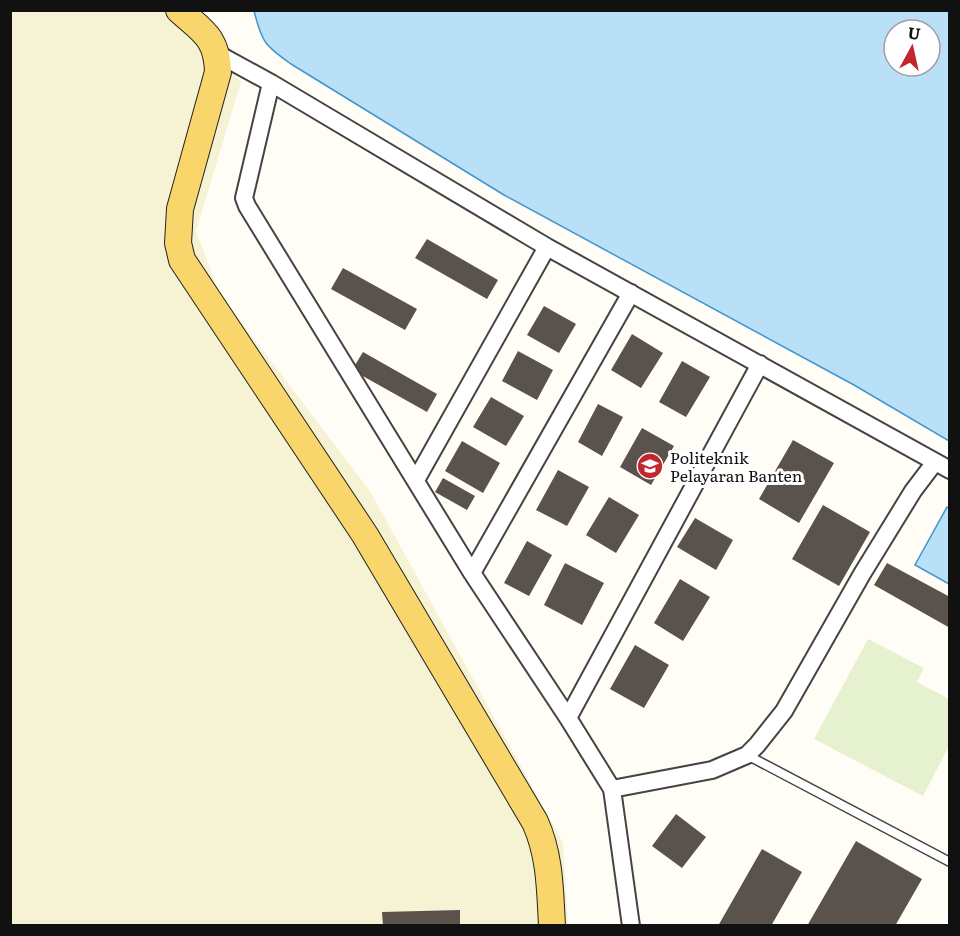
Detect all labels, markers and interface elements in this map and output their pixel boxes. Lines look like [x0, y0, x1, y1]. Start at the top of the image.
north arrow [882, 18, 942, 78]
text: U [906, 19, 923, 45]
place label: Politeknik Pelayaran Banten [670, 445, 803, 487]
school or university icon: Politeknik Pelayaran Banten [635, 451, 665, 481]

